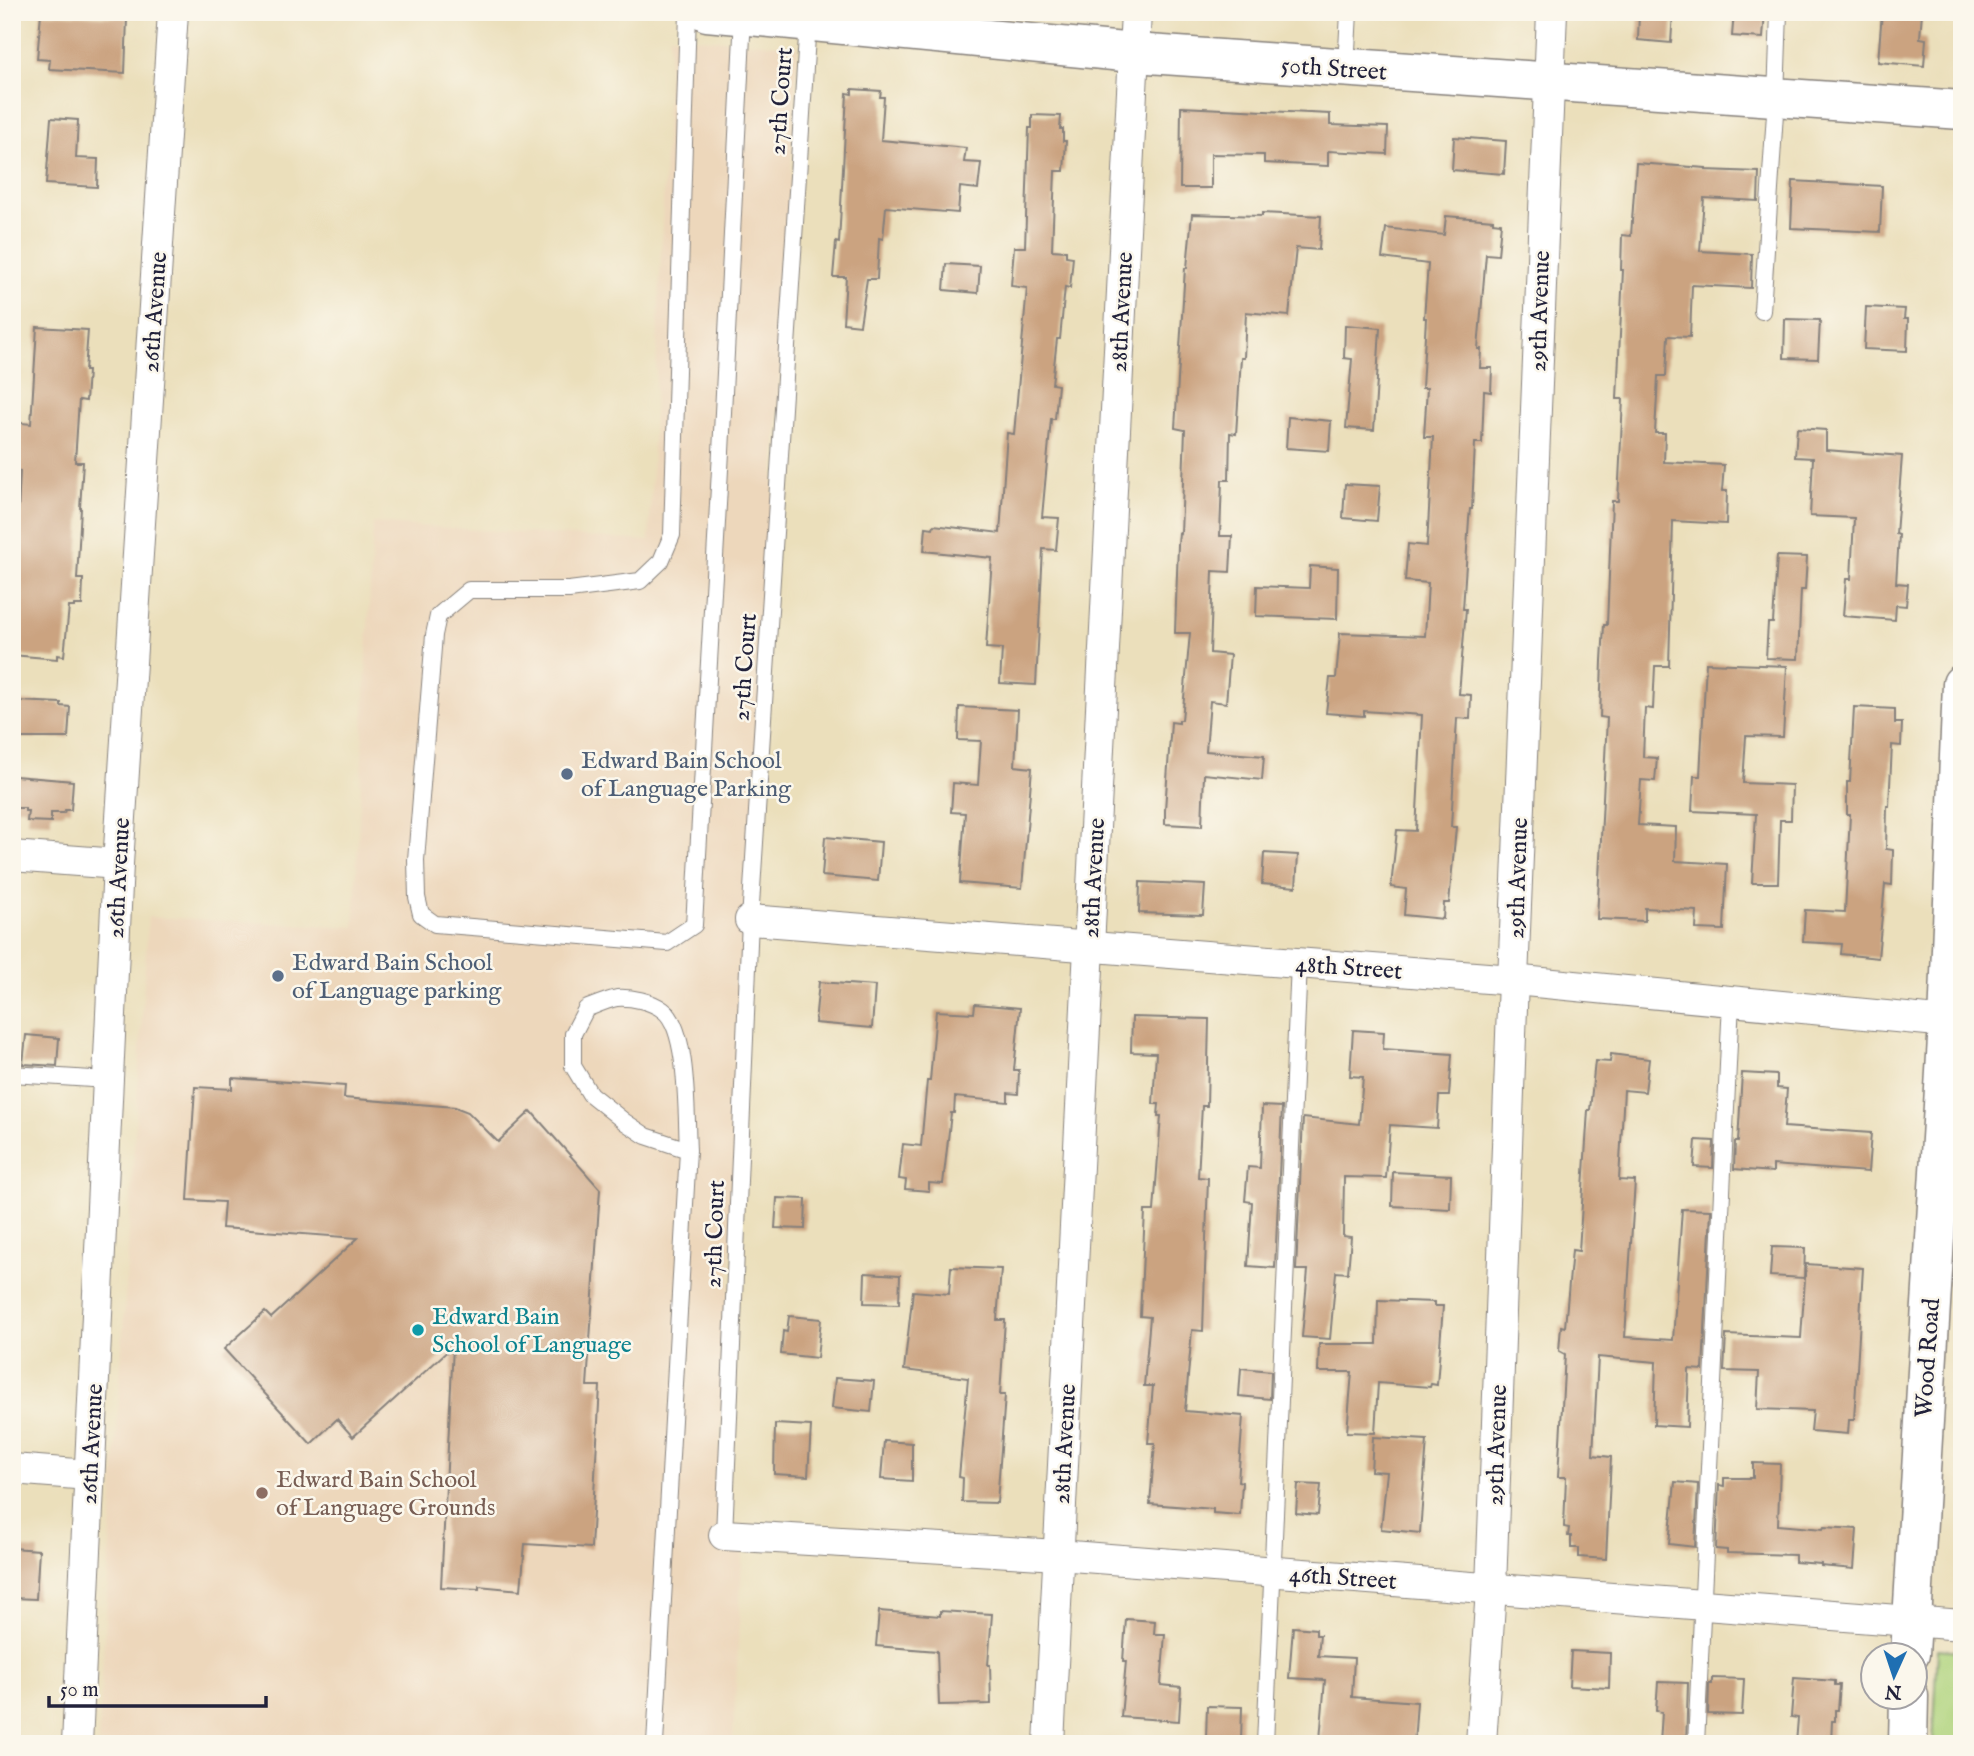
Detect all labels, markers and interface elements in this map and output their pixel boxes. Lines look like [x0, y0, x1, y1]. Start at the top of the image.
street label: 27th Court [762, 46, 801, 156]
street label: 50th Street [1280, 50, 1388, 89]
street label: 29th Avenue [1523, 250, 1558, 372]
street label: 26th Avenue [136, 251, 175, 374]
street label: 28th Avenue [1104, 251, 1141, 373]
street label: 27th Court [726, 612, 765, 722]
place label: Edward Bain School of Language Parking [581, 746, 792, 805]
marker: Edward Bain School of Language Parking [559, 766, 575, 782]
street label: 26th Avenue [101, 817, 138, 939]
street label: 28th Avenue [1076, 817, 1113, 939]
street label: 29th Avenue [1501, 817, 1536, 939]
place label: Edward Bain School of Language parking [292, 948, 502, 1007]
street label: 48th Street [1294, 949, 1403, 988]
marker: Edward Bain School of Language parking [270, 968, 286, 984]
street label: 27th Court [698, 1180, 733, 1289]
street label: Wood Road [1909, 1297, 1948, 1419]
place label: Edward Bain School of Language [432, 1302, 632, 1361]
marker: Edward Bain School of Language [410, 1322, 426, 1338]
street label: 26th Avenue [74, 1383, 111, 1505]
street label: 28th Avenue [1047, 1383, 1084, 1505]
street label: 29th Avenue [1480, 1384, 1515, 1506]
place label: Edward Bain School of Language Grounds [276, 1465, 495, 1524]
marker: Edward Bain School of Language Grounds [254, 1485, 270, 1501]
street label: 46th Street [1288, 1559, 1398, 1598]
north arrow [1858, 1640, 1928, 1710]
scale bar [49, 1665, 266, 1709]
text: 50 m [60, 1677, 99, 1704]
text: N [1884, 1679, 1903, 1703]

